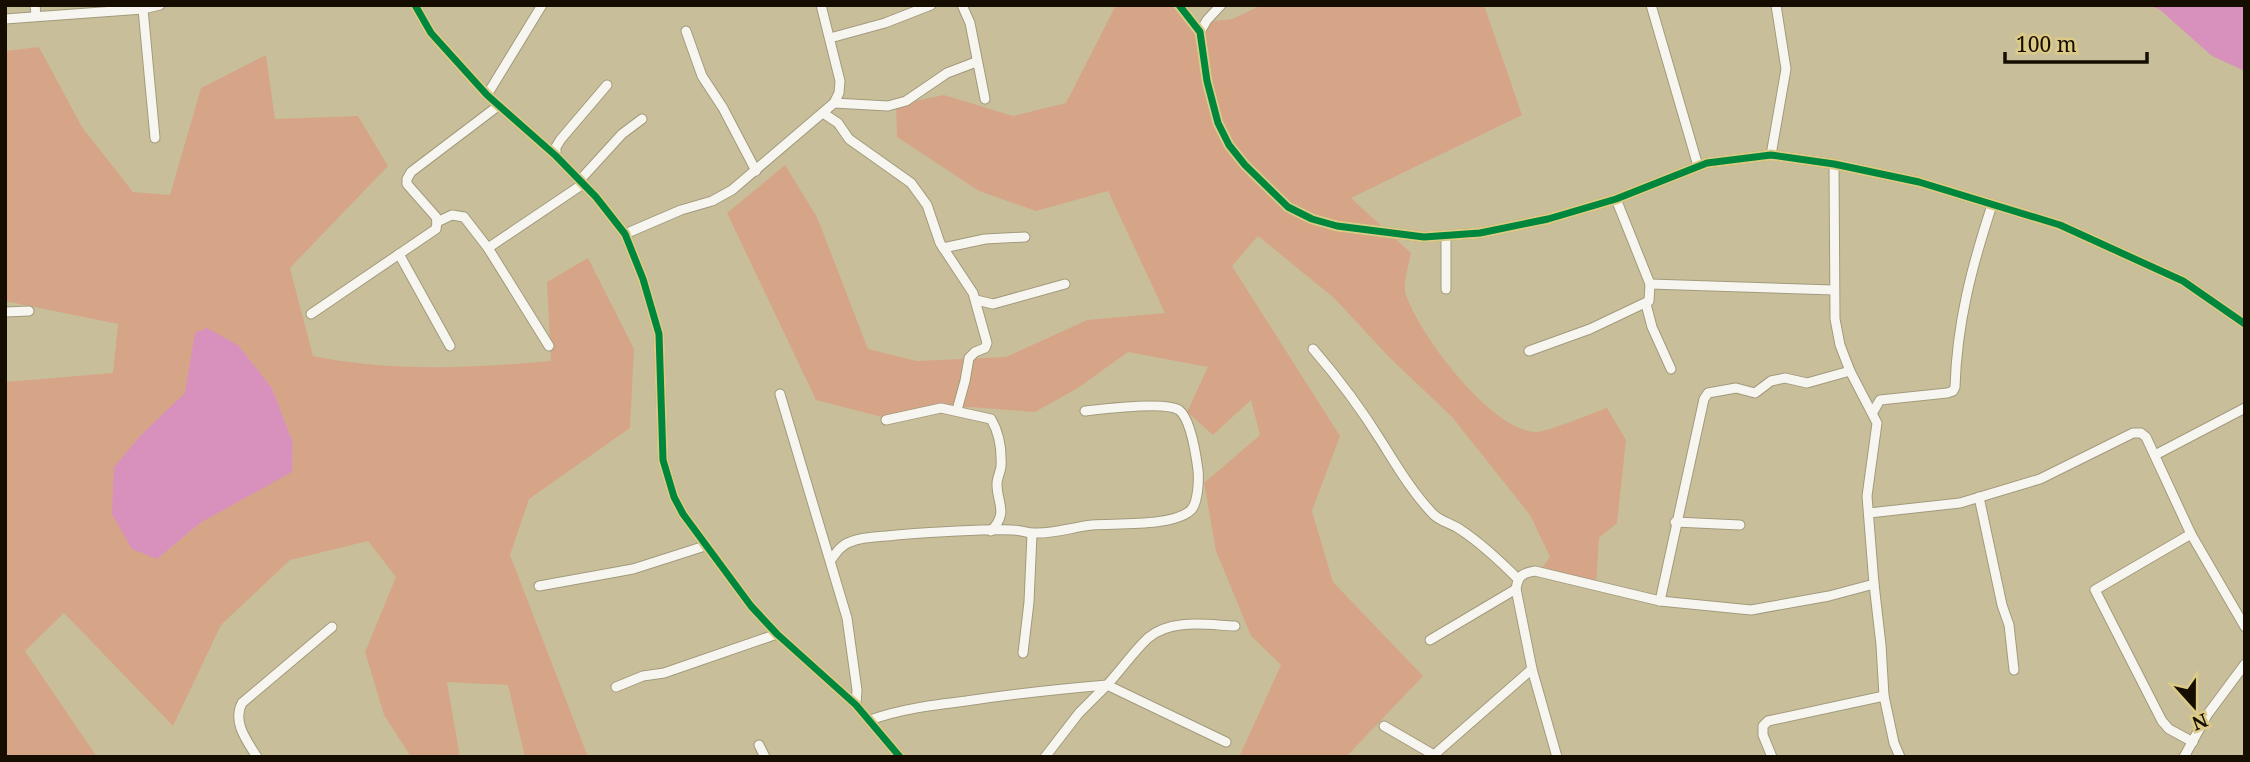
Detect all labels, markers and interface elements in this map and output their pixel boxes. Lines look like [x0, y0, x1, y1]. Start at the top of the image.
scale bar [2005, 21, 2147, 65]
text: 100 m [2016, 30, 2077, 58]
north arrow [2159, 671, 2229, 741]
text: N [2188, 707, 2212, 737]

